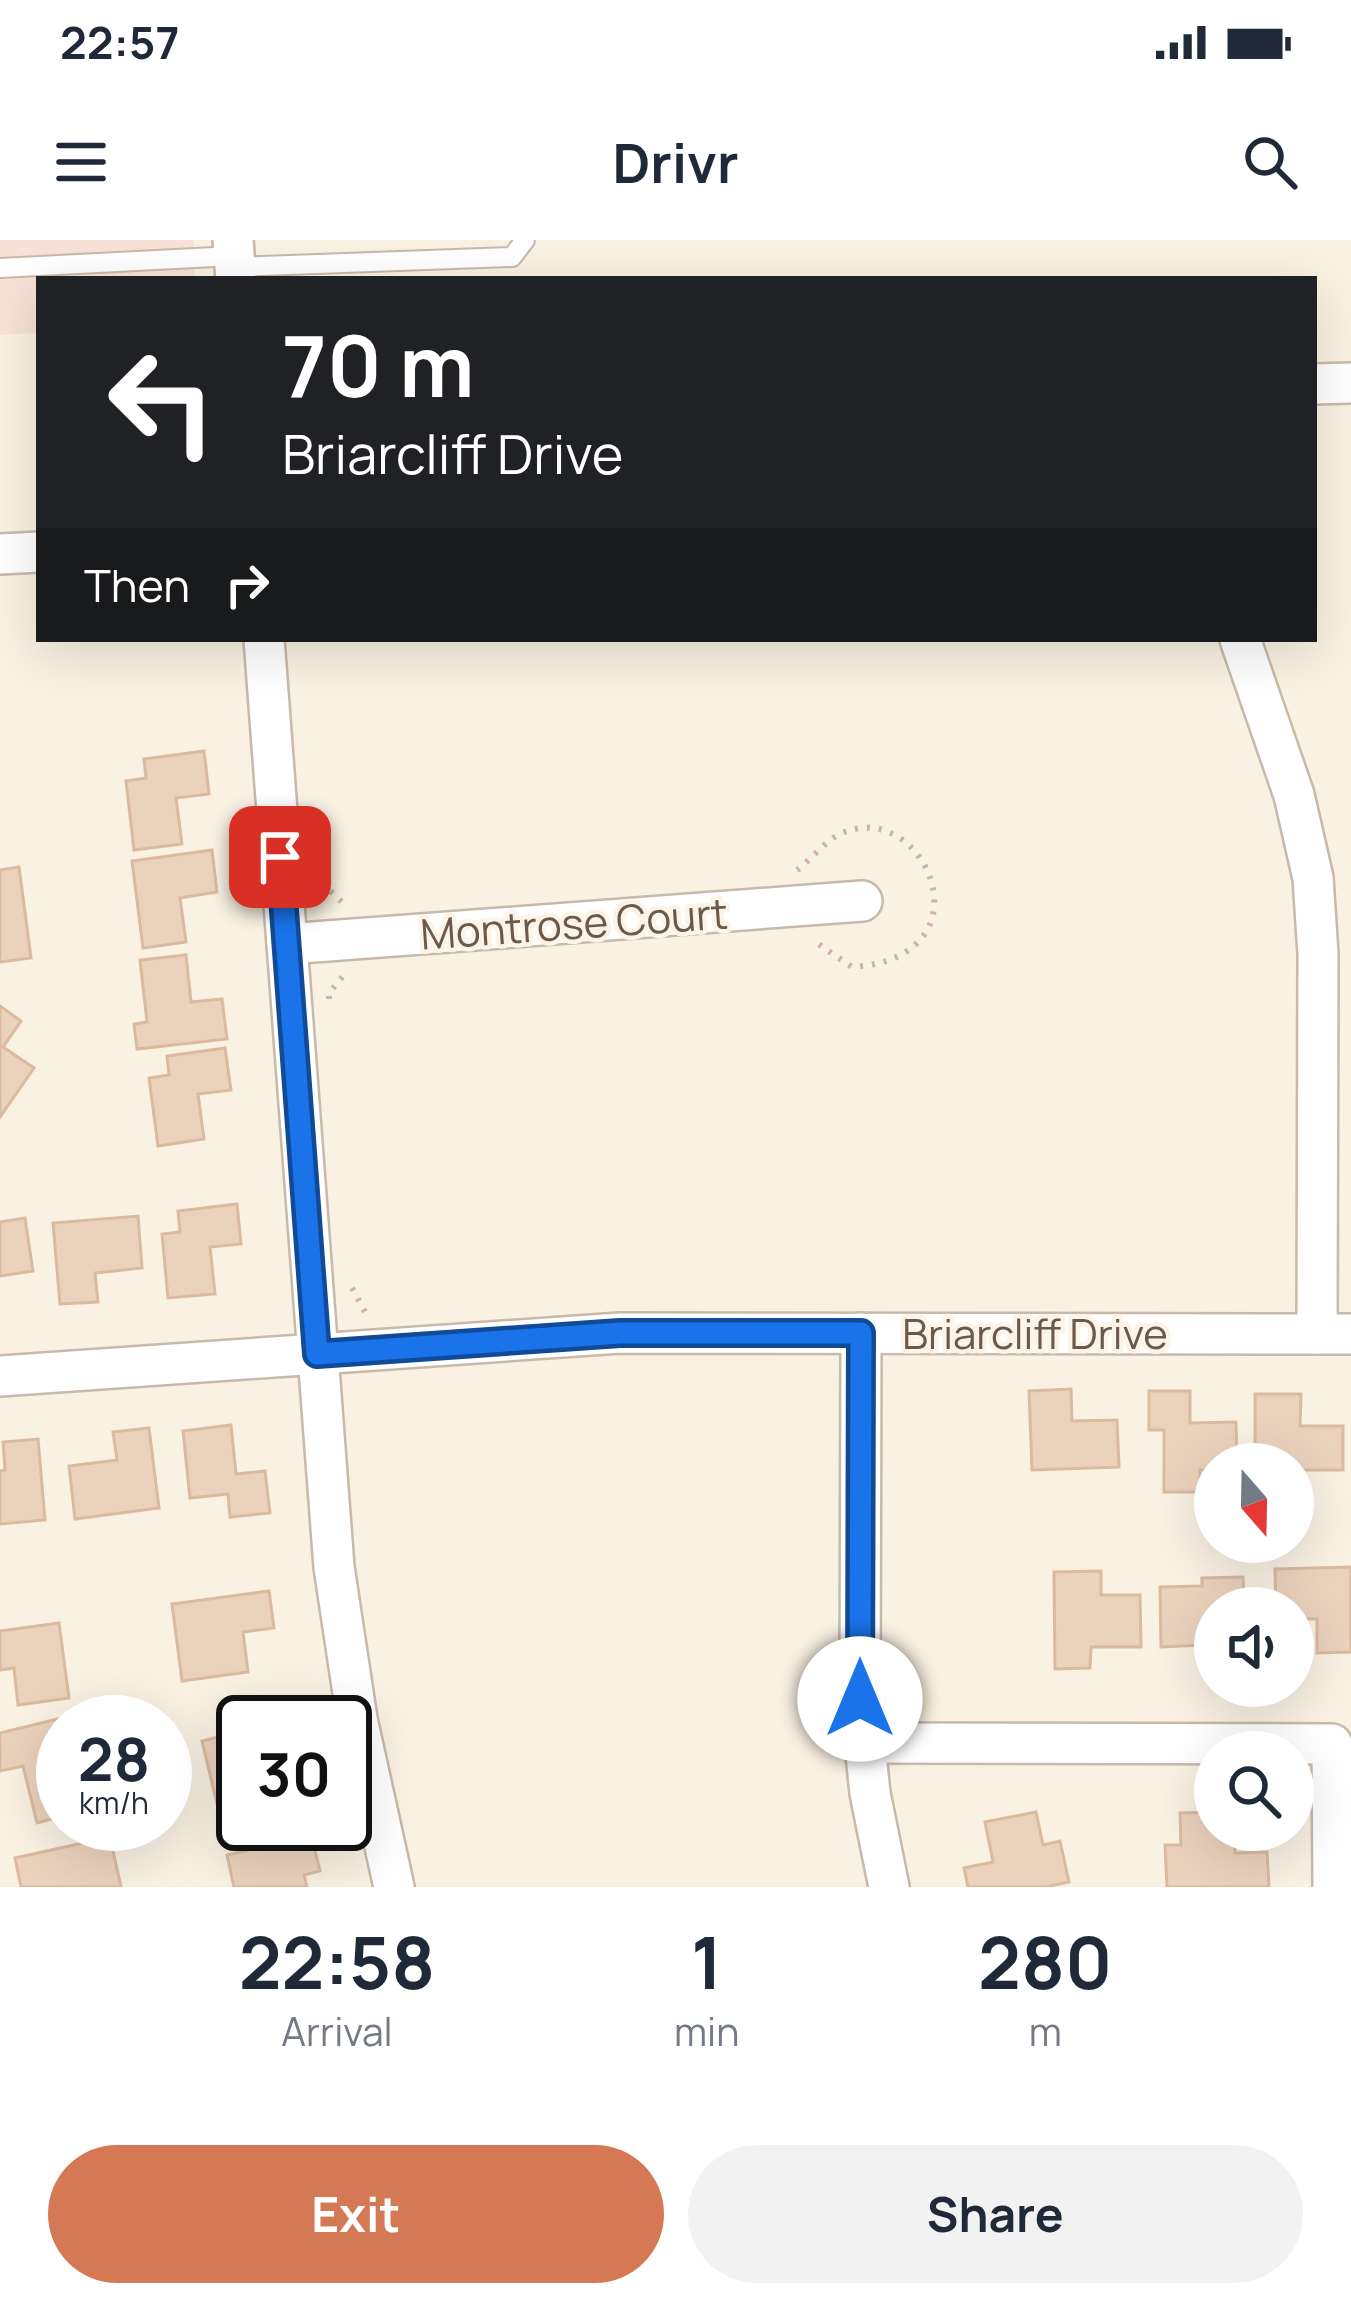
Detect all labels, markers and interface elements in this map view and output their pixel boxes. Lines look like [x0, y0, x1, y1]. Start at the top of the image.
text: 22:57 [60, 11, 179, 73]
text: Drivr [613, 125, 738, 199]
icon: menu [48, 129, 114, 195]
icon: search [1237, 129, 1303, 195]
text: 70 m [282, 307, 474, 422]
icon: left [84, 324, 240, 480]
text: Briarcliff Drive [282, 416, 623, 490]
icon: right [214, 552, 280, 618]
text: Then [84, 554, 190, 616]
pin [229, 806, 331, 908]
icon: arrive [247, 824, 313, 890]
street label: Montrose Court [418, 883, 730, 963]
street label: Briarcliff Drive [902, 1304, 1168, 1362]
north arrow [1194, 1443, 1314, 1563]
map controls [1194, 1443, 1314, 1851]
button: sound [1194, 1587, 1314, 1707]
position arrow [797, 1636, 923, 1762]
speed limit sign: 30 [216, 1695, 372, 1851]
text: 28 [78, 1717, 150, 1799]
button: search [1194, 1731, 1314, 1851]
text: km/h [79, 1782, 149, 1823]
text: 22:58 [239, 1912, 435, 2011]
text: 1 [691, 1912, 722, 2011]
text: 280 [978, 1912, 1112, 2011]
text: Arrival [281, 2004, 393, 2058]
text: min [674, 2004, 739, 2058]
text: m [1029, 2004, 1062, 2058]
button: Exit [48, 2145, 664, 2283]
button: Share [688, 2145, 1303, 2283]

